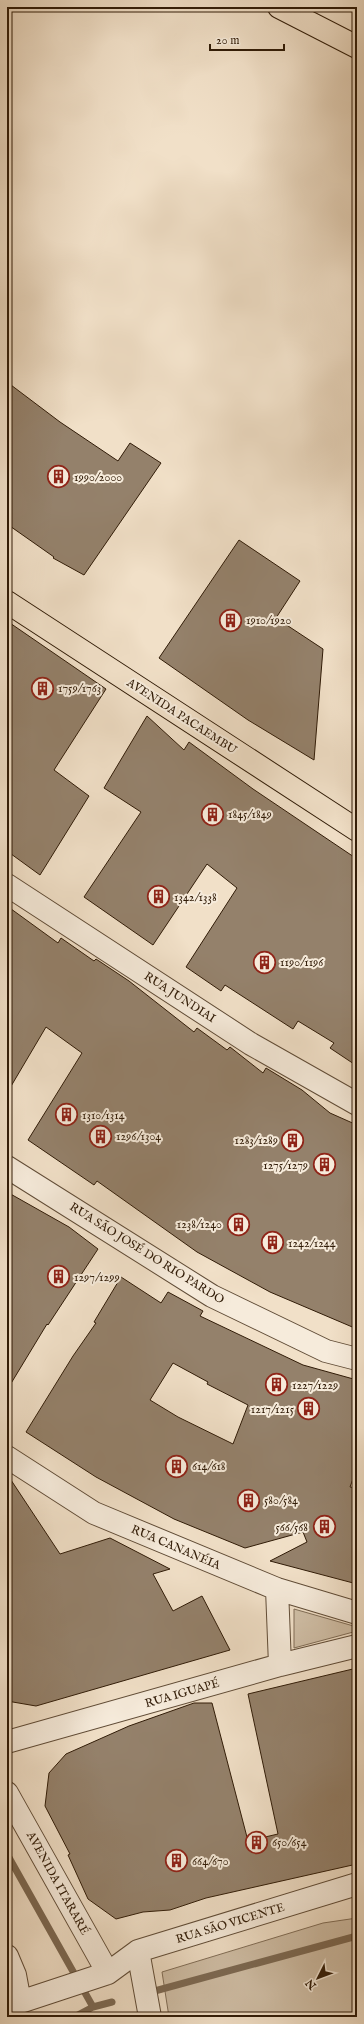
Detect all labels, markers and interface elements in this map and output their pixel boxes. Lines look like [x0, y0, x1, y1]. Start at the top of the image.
scale bar [210, 26, 284, 52]
text: 20 m [216, 33, 239, 48]
building icon: 1990/2000 [45, 464, 71, 490]
place label: 1990/2000 [74, 470, 122, 485]
building icon: 1910/1920 [217, 607, 243, 633]
place label: 1910/1920 [246, 613, 291, 628]
building icon: 1759/1763 [29, 675, 55, 701]
street label: AVENIDA PACAEMBU [123, 675, 240, 758]
place label: 1759/1763 [58, 681, 101, 696]
building icon: 1845/1849 [200, 801, 226, 827]
place label: 1845/1849 [228, 807, 272, 822]
building icon: 1342/1338 [146, 884, 172, 910]
place label: 1342/1338 [174, 890, 217, 905]
building icon: 1190/1196 [251, 949, 277, 975]
place label: 1190/1196 [280, 955, 324, 970]
street label: RUA JUNDIAI [141, 969, 218, 1027]
building icon: 1310/1314 [53, 1102, 79, 1128]
place label: 1310/1314 [82, 1108, 125, 1123]
building icon: 1296/1304 [88, 1123, 114, 1149]
building icon: 1283/1289 [280, 1127, 306, 1153]
place label: 1296/1304 [116, 1129, 161, 1144]
place label: 1283/1289 [235, 1133, 278, 1148]
building icon: 1275/1279 [311, 1152, 337, 1178]
place label: 1275/1279 [263, 1158, 308, 1173]
street label: RUA SÃO JOSÉ DO RIO PARDO [66, 1199, 227, 1308]
building icon: 1238/1240 [225, 1211, 251, 1237]
place label: 1238/1240 [177, 1217, 222, 1232]
building icon: 1242/1244 [260, 1230, 286, 1256]
place label: 1242/1244 [288, 1236, 336, 1251]
building icon: 1297/1299 [45, 1264, 71, 1290]
place label: 1297/1299 [74, 1270, 120, 1285]
building icon: 1227/1229 [263, 1372, 289, 1398]
place label: 1227/1229 [292, 1378, 338, 1393]
building icon: 1217/1215 [296, 1396, 322, 1422]
place label: 1217/1215 [251, 1402, 295, 1417]
building icon: 614/618 [163, 1453, 189, 1479]
place label: 614/618 [192, 1459, 226, 1474]
building icon: 580/584 [235, 1487, 261, 1513]
place label: 580/584 [264, 1493, 298, 1508]
building icon: 566/568 [311, 1514, 337, 1540]
place label: 566/568 [275, 1520, 308, 1535]
street label: RUA CANANÉIA [129, 1521, 224, 1573]
street label: RUA IGUAPÉ [143, 1675, 221, 1711]
street label: AVENIDA ITARARÉ [22, 1828, 93, 1937]
building icon: 650/654 [244, 1829, 270, 1855]
place label: 650/654 [272, 1835, 307, 1850]
building icon: 664/670 [163, 1848, 189, 1874]
place label: 664/670 [192, 1854, 229, 1869]
street label: RUA SÃO VICENTE [174, 1899, 286, 1947]
north arrow [298, 1958, 338, 1998]
text: N [303, 1975, 320, 1993]

